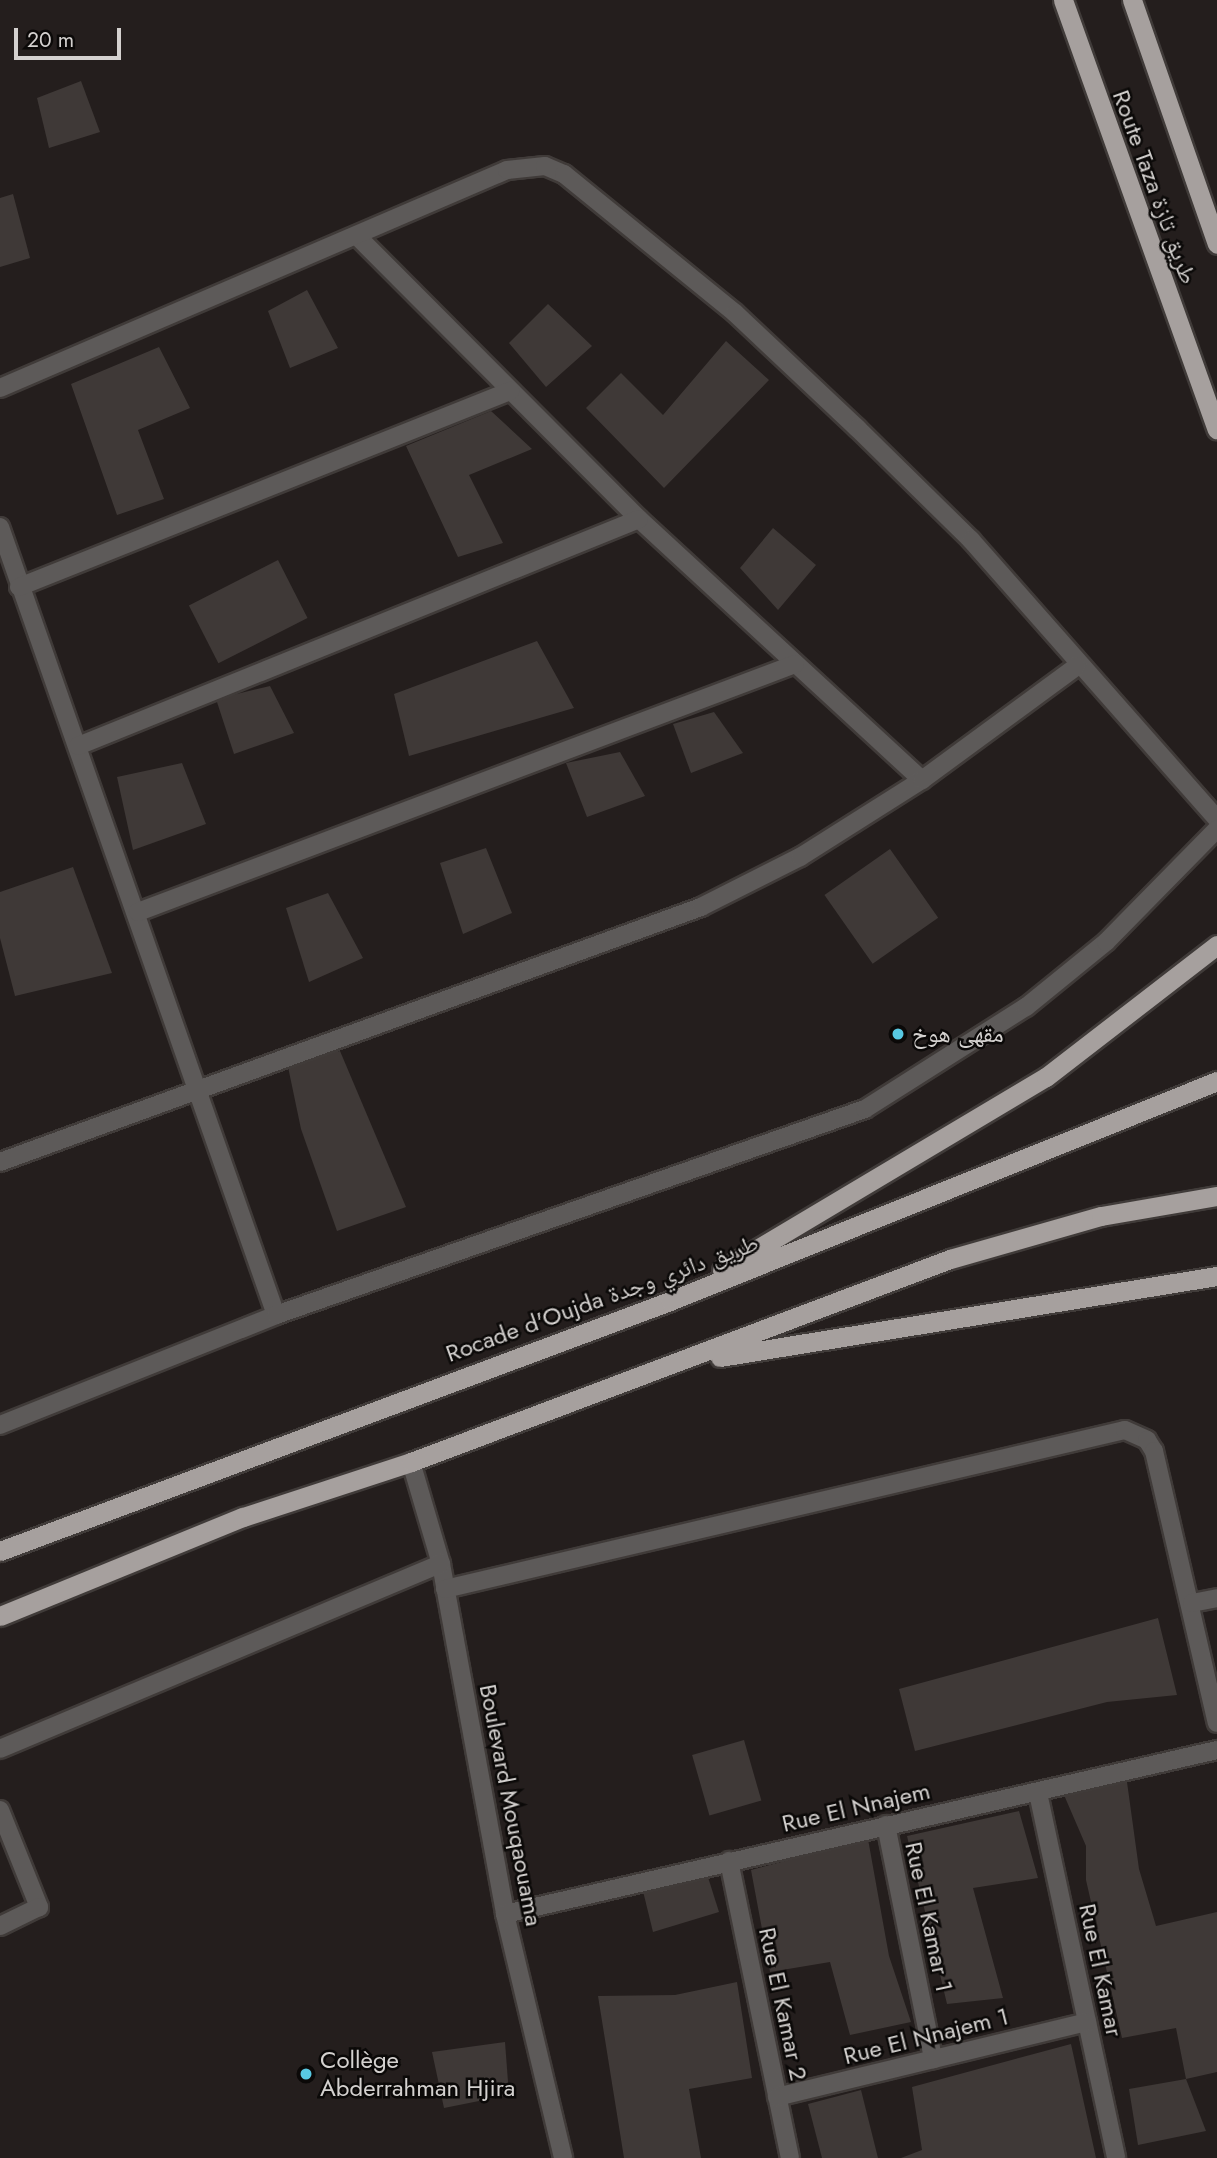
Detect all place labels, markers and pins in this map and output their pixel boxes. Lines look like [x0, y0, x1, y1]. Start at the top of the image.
place label: مقهى هوخ [912, 1020, 1004, 1048]
marker: مقهى هوخ [890, 1026, 906, 1042]
place label: Collège Abderrahman Hjira [320, 2046, 515, 2102]
marker: Collège Abderrahman Hjira [298, 2066, 314, 2082]

